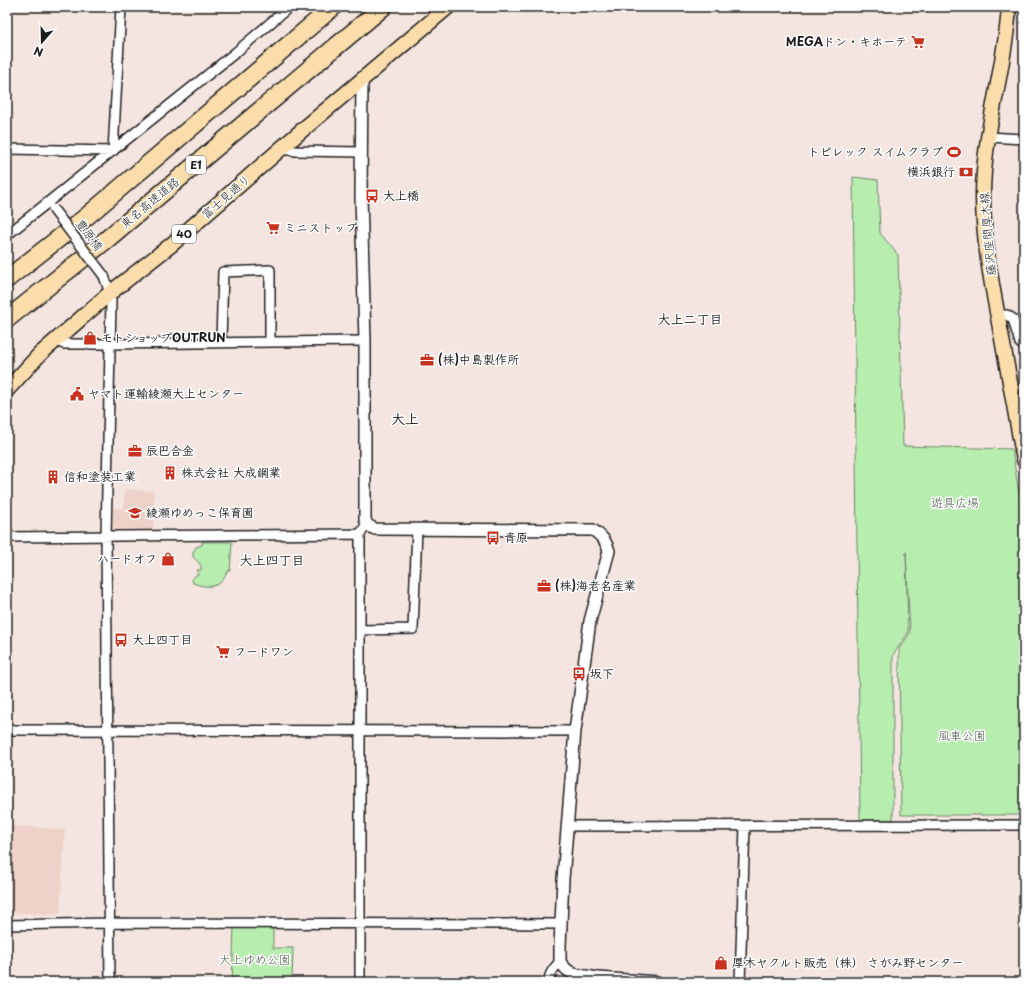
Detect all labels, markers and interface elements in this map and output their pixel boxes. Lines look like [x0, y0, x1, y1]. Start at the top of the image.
north arrow [22, 22, 62, 62]
place label: MEGAドン・キホーテ [786, 32, 907, 50]
supermarket icon: MEGAドン・キホーテ [910, 34, 926, 50]
text: N [31, 42, 45, 61]
place label: トピレック スイムクラブ [808, 142, 943, 160]
sports icon: トピレック スイムクラブ [946, 144, 962, 160]
road number: E1 [186, 156, 206, 174]
place label: 横浜銀行 [907, 162, 955, 180]
bank icon: 横浜銀行 [958, 164, 974, 180]
street label: 富士見通り [197, 170, 254, 223]
street label: 東名高速道路 [116, 172, 183, 232]
place label: 大上橋 [383, 186, 419, 204]
bus stop icon: 大上橋 [364, 188, 380, 204]
street label: 藤沢座間厚木線 [974, 191, 1000, 277]
street label: 豊原橋 [72, 215, 108, 254]
place label: ミニストップ [284, 218, 357, 236]
supermarket icon: ミニストップ [265, 220, 281, 236]
road number: 40 [172, 225, 196, 243]
district label: 大上二丁目 [657, 309, 723, 328]
place label: モトショップOUTRUN [101, 328, 226, 346]
shop icon: モトショップOUTRUN [82, 330, 98, 346]
place label: (株)中島製作所 [438, 350, 520, 368]
office icon: (株)中島製作所 [419, 352, 435, 368]
place label: ヤマト運輸綾瀬大上センター [88, 384, 244, 402]
public building icon: ヤマト運輸綾瀬大上センター [69, 386, 85, 402]
district label: 大上 [391, 408, 419, 429]
place label: 辰巴合金 [146, 441, 194, 459]
office icon: 辰巴合金 [127, 443, 143, 459]
place label: 株式会社 大成鋼業 [181, 463, 281, 481]
building icon: 株式会社 大成鋼業 [162, 465, 178, 481]
place label: 信和塗装工業 [64, 467, 136, 485]
building icon: 信和塗装工業 [45, 469, 61, 485]
park label: 遊具広場 [931, 493, 979, 511]
place label: 綾瀬ゆめっこ保育園 [146, 503, 254, 521]
school or university icon: 綾瀬ゆめっこ保育園 [127, 505, 143, 521]
place label: 青原 [504, 528, 528, 546]
bus stop icon: 青原 [485, 530, 501, 546]
place label: ハードオフ [97, 549, 157, 567]
district label: 大上四丁目 [239, 550, 305, 569]
shop icon: ハードオフ [160, 551, 176, 567]
place label: (株)海老名産業 [555, 576, 636, 594]
office icon: (株)海老名産業 [536, 578, 552, 594]
place label: 大上四丁目 [132, 630, 192, 648]
bus stop icon: 大上四丁目 [113, 632, 129, 648]
place label: フードワン [234, 642, 294, 660]
supermarket icon: フードワン [215, 644, 231, 660]
place label: 坂下 [590, 664, 614, 682]
bus stop icon: 坂下 [571, 666, 587, 682]
park label: 風車公園 [938, 726, 986, 744]
park label: 大上ゆめ公園 [219, 950, 291, 968]
place label: 厚木ヤクルト販売（株） さがみ野センター [732, 953, 963, 971]
shop icon: 厚木ヤクルト販売（株） さがみ野センター [713, 955, 729, 971]

